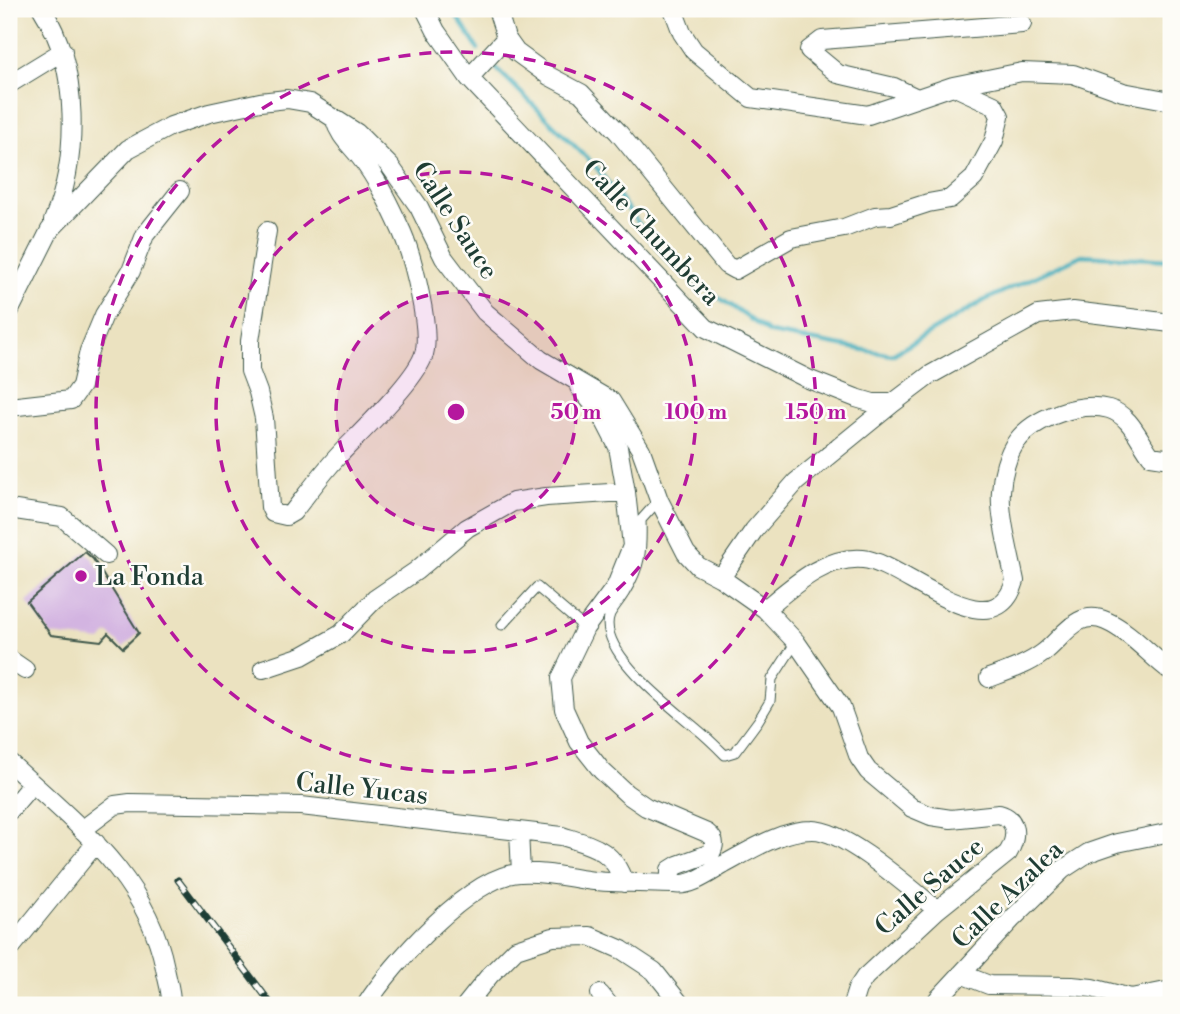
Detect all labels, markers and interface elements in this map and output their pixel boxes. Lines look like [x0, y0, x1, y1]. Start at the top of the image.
street label: Calle Chumbera [575, 153, 728, 313]
street label: Calle Sauce [405, 156, 505, 285]
centre of rings [444, 400, 468, 424]
text: 50 m [551, 400, 601, 426]
text: 100 m [665, 400, 727, 426]
text: 150 m [786, 400, 846, 426]
place label: La Fonda [95, 561, 205, 593]
marker: La Fonda [73, 568, 89, 584]
street label: Calle Yucas [294, 766, 430, 812]
street label: Calle Sauce [869, 831, 991, 943]
street label: Calle Azalea [945, 833, 1071, 956]

